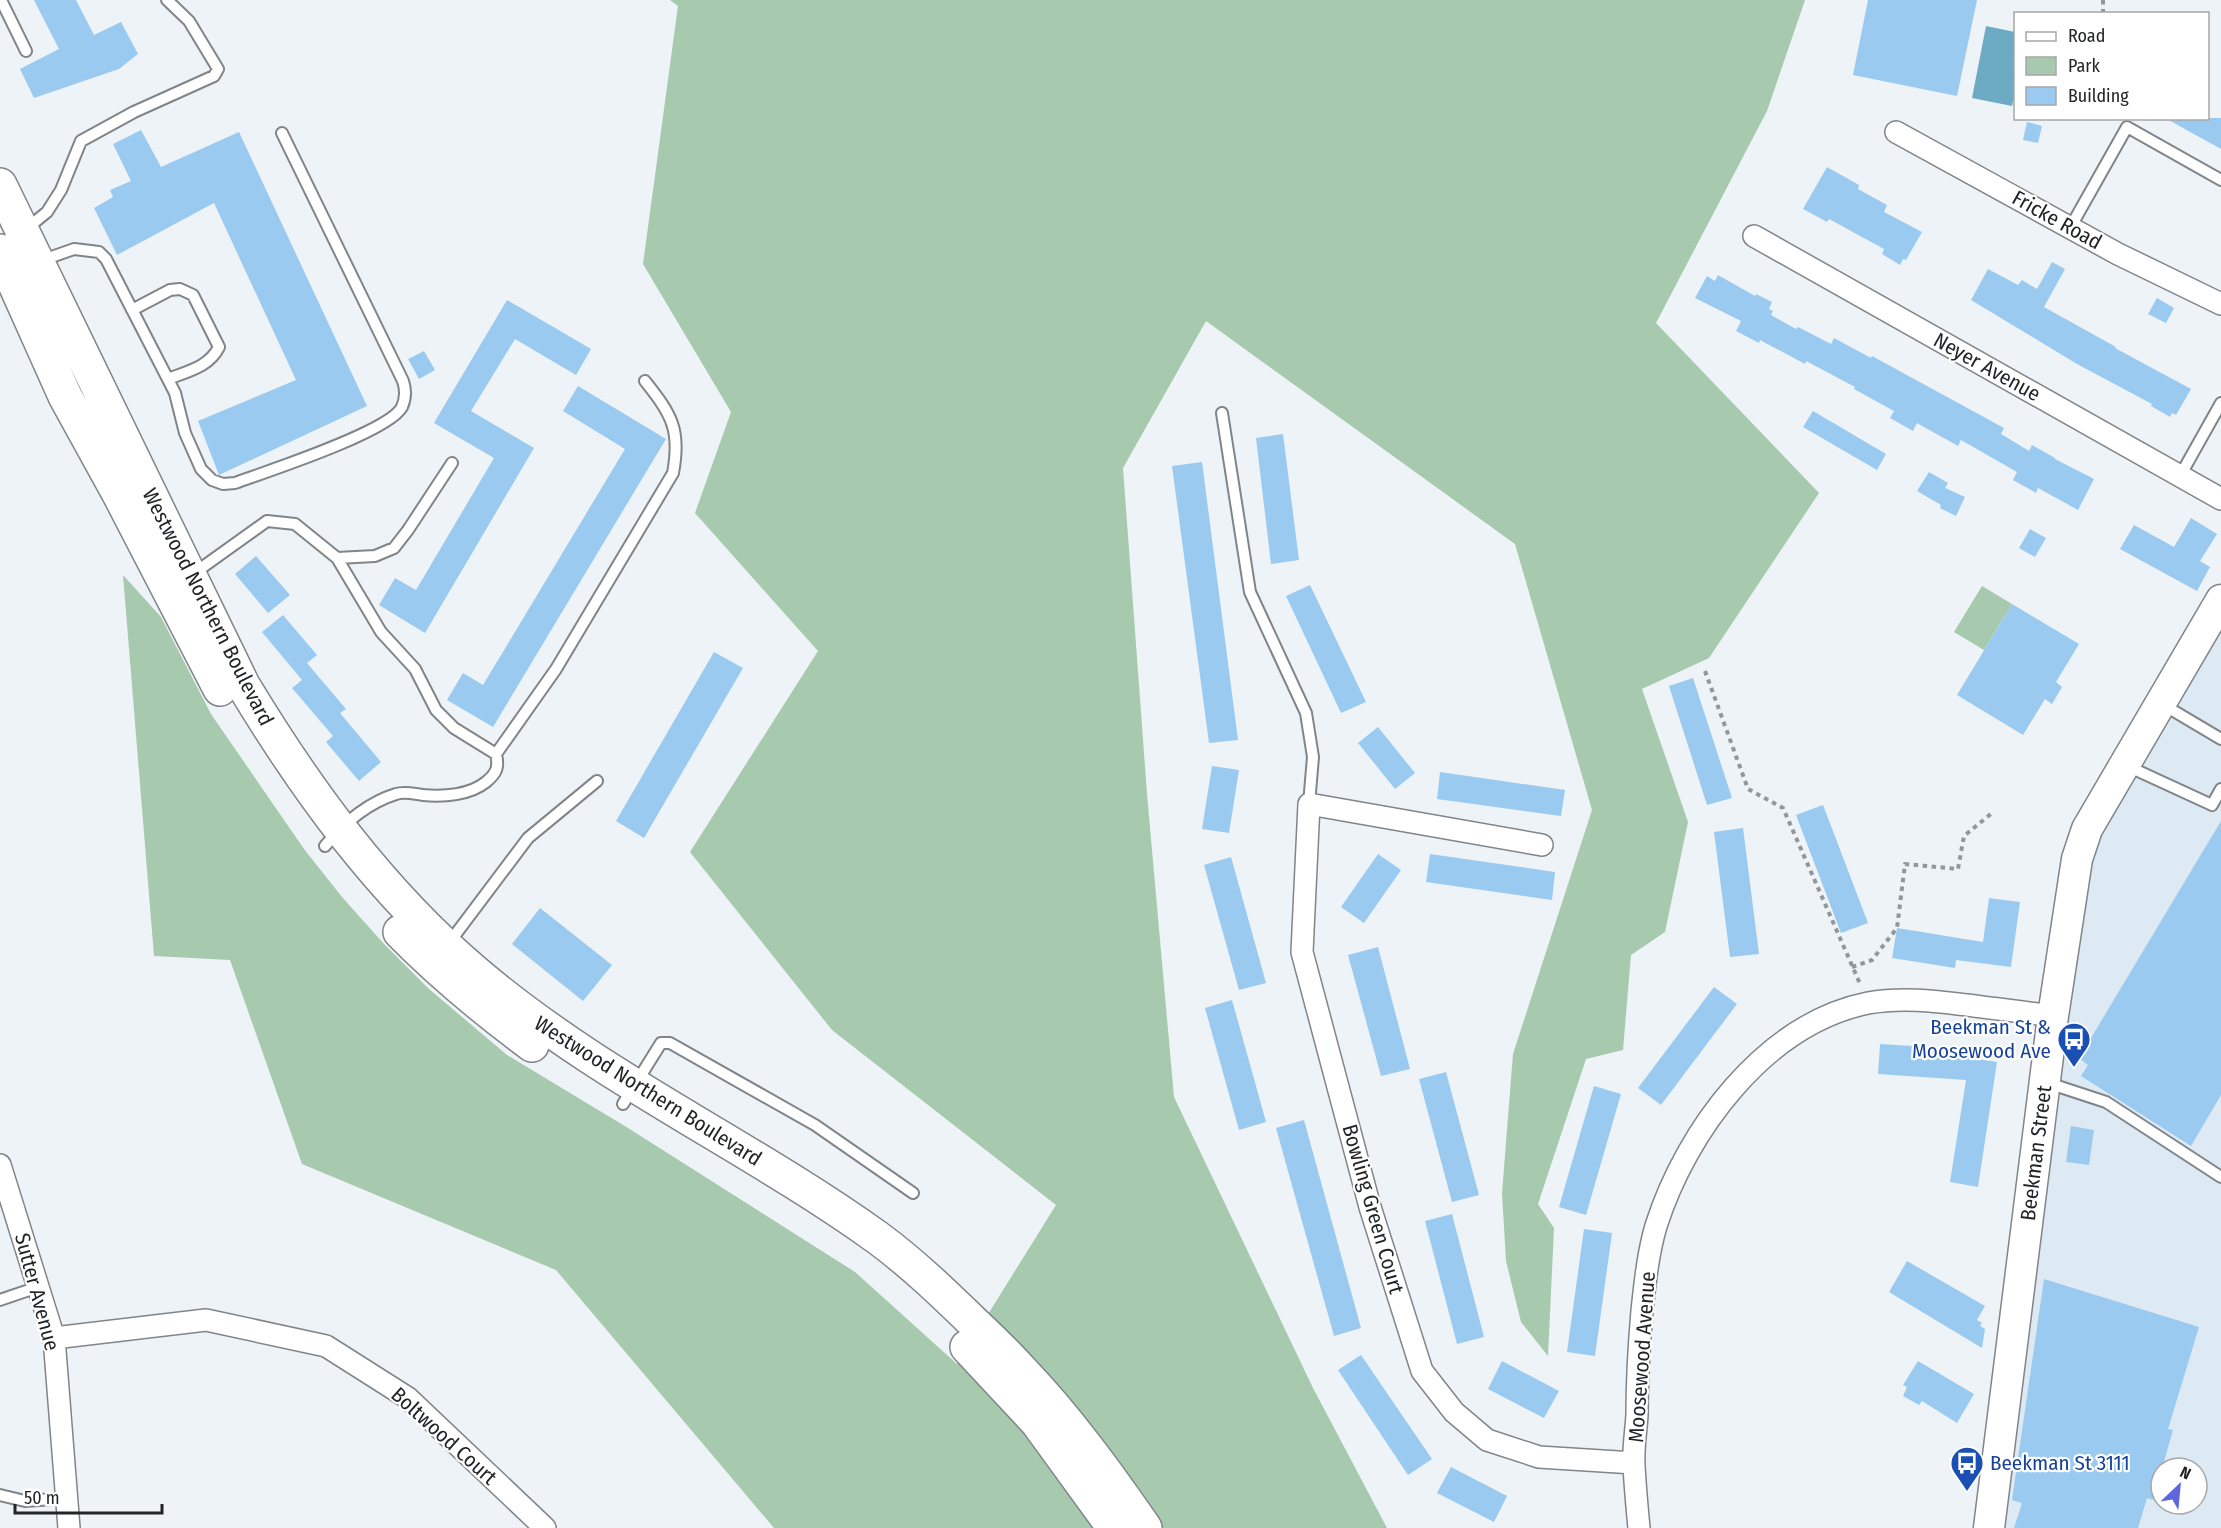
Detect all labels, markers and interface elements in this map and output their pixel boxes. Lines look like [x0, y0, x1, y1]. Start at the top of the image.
legend [2014, 12, 2209, 120]
text: Road [2068, 25, 2105, 47]
text: Park [2068, 55, 2101, 77]
text: Building [2068, 85, 2129, 107]
street label: Fricke Road [2008, 185, 2106, 255]
street label: Neyer Avenue [1929, 327, 2045, 407]
street label: Westwood Northern Boulevard [137, 484, 279, 730]
street label: Westwood Northern Boulevard [530, 1010, 766, 1172]
place label: Beekman St & Moosewood Ave [1912, 1014, 2051, 1064]
bus stop icon: Beekman St & Moosewood Ave [2056, 1021, 2092, 1068]
street label: Beekman Street [2015, 1084, 2057, 1222]
street label: Bowling Green Court [1336, 1121, 1410, 1297]
street label: Sutter Avenue [9, 1230, 65, 1354]
street label: Moosewood Avenue [1623, 1271, 1661, 1443]
street label: Boltwood Court [386, 1382, 502, 1490]
bus stop icon: Beekman St 3111 [1949, 1445, 1985, 1492]
place label: Beekman St 3111 [1990, 1450, 2130, 1476]
north arrow [2149, 1456, 2209, 1516]
text: N [2177, 1462, 2194, 1484]
scale bar [15, 1477, 162, 1515]
text: 50 m [24, 1487, 60, 1509]

